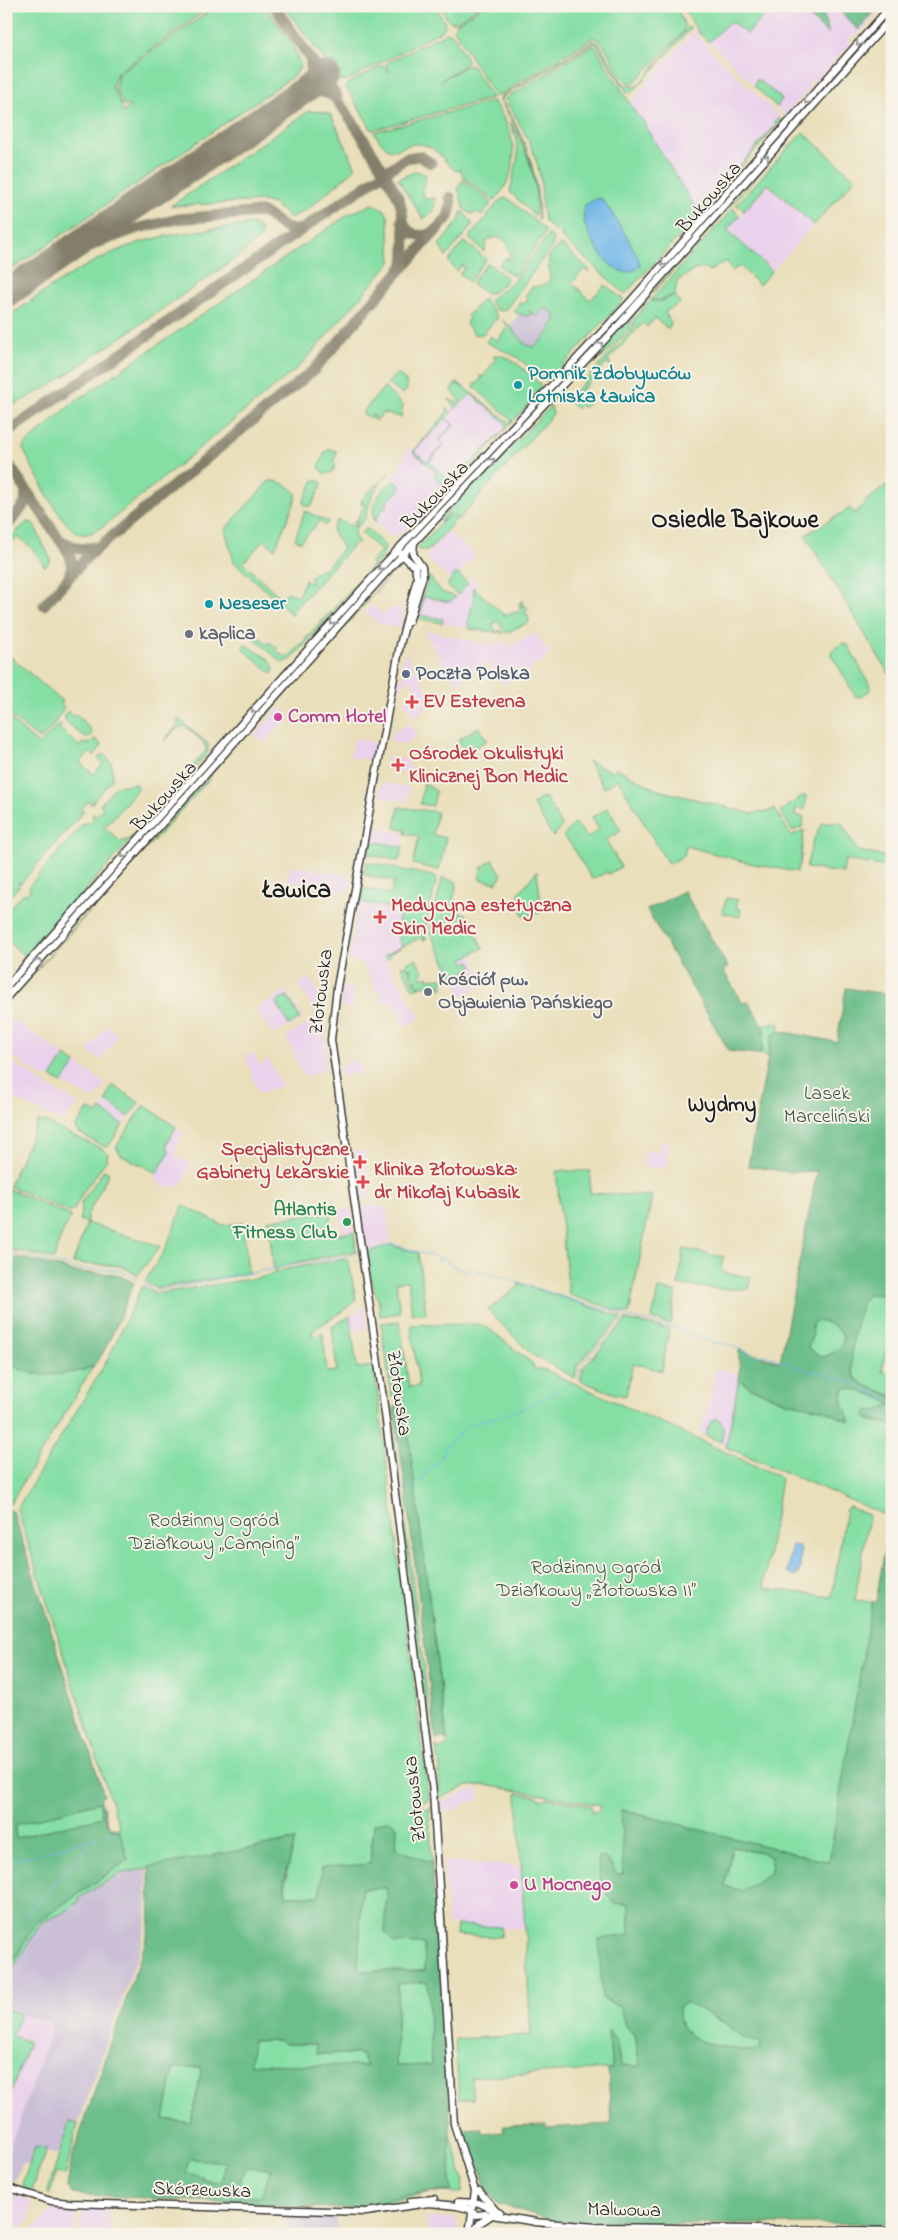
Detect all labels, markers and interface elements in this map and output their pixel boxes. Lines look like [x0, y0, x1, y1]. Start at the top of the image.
one-way arrow [856, 37, 865, 46]
one-way arrow [803, 96, 812, 105]
one-way arrow [761, 155, 770, 164]
street label: Bukowska [670, 156, 749, 241]
one-way arrow [661, 258, 670, 267]
one-way arrow [595, 342, 604, 351]
place label: Pomnik Zdobywców Lotniska Ławica [528, 360, 691, 412]
marker: Pomnik Zdobywców Lotniska Ławica [512, 379, 524, 391]
street label: Bukowska [395, 455, 477, 538]
one-way arrow [486, 458, 495, 467]
district label: Osiedle Bajkowe [651, 503, 820, 539]
one-way arrow [378, 562, 387, 571]
place label: Neseser [219, 590, 287, 619]
marker: Neseser [203, 598, 215, 610]
one-way arrow [329, 616, 338, 625]
place label: kaplica [199, 620, 256, 649]
marker: kaplica [183, 628, 195, 640]
place label: Poczta Polska [416, 660, 530, 689]
marker: Poczta Polska [400, 668, 412, 680]
place label: EV Estevena [423, 688, 526, 717]
marker: EV Estevena [405, 695, 419, 709]
place label: Comm Hotel [288, 703, 386, 732]
one-way arrow [251, 704, 260, 713]
marker: Comm Hotel [272, 711, 284, 723]
place label: Ośrodek Okulistyki Klinicznej Bon Medic [409, 740, 569, 792]
street label: Bukowska [124, 755, 205, 840]
marker: Ośrodek Okulistyki Klinicznej Bon Medic [391, 758, 405, 772]
one-way arrow [121, 850, 130, 859]
district label: Ławica [262, 873, 331, 909]
place label: Medycyna estetyczna Skin Medic [391, 892, 572, 944]
marker: Medycyna estetyczna Skin Medic [373, 910, 387, 924]
street label: Złotowska [302, 947, 342, 1037]
one-way arrow [33, 958, 42, 967]
place label: Kościół pw. Objawienia Pańskiego [438, 966, 613, 1019]
marker: Kościół pw. Objawienia Pańskiego [422, 986, 434, 998]
park label: Lasek Marceliński [784, 1080, 870, 1132]
district label: Wydmy [688, 1091, 756, 1123]
place label: Specjalistyczne Gabinety Lekarskie [196, 1136, 350, 1189]
marker: Specjalistyczne Gabinety Lekarskie [353, 1155, 367, 1169]
place label: Klinika Złotowska: dr Mikołaj Kubasik [374, 1156, 521, 1208]
marker: Klinika Złotowska: dr Mikołaj Kubasik [356, 1175, 370, 1189]
place label: Atlantis Fitness Club [232, 1196, 337, 1248]
marker: Atlantis Fitness Club [341, 1216, 353, 1228]
street label: Złotowska [378, 1348, 418, 1438]
park label: Rodzinny Ogród Działkowy „Camping” [128, 1507, 300, 1560]
park label: Rodzinny Ogród Działkowy „Złotowska II” [495, 1554, 696, 1606]
street label: Złotowska [397, 1755, 435, 1843]
place label: U Mocnego [524, 1871, 611, 1901]
marker: U Mocnego [508, 1879, 520, 1891]
street label: Skórzewska [152, 2175, 252, 2207]
street label: Malwowa [587, 2196, 661, 2226]

